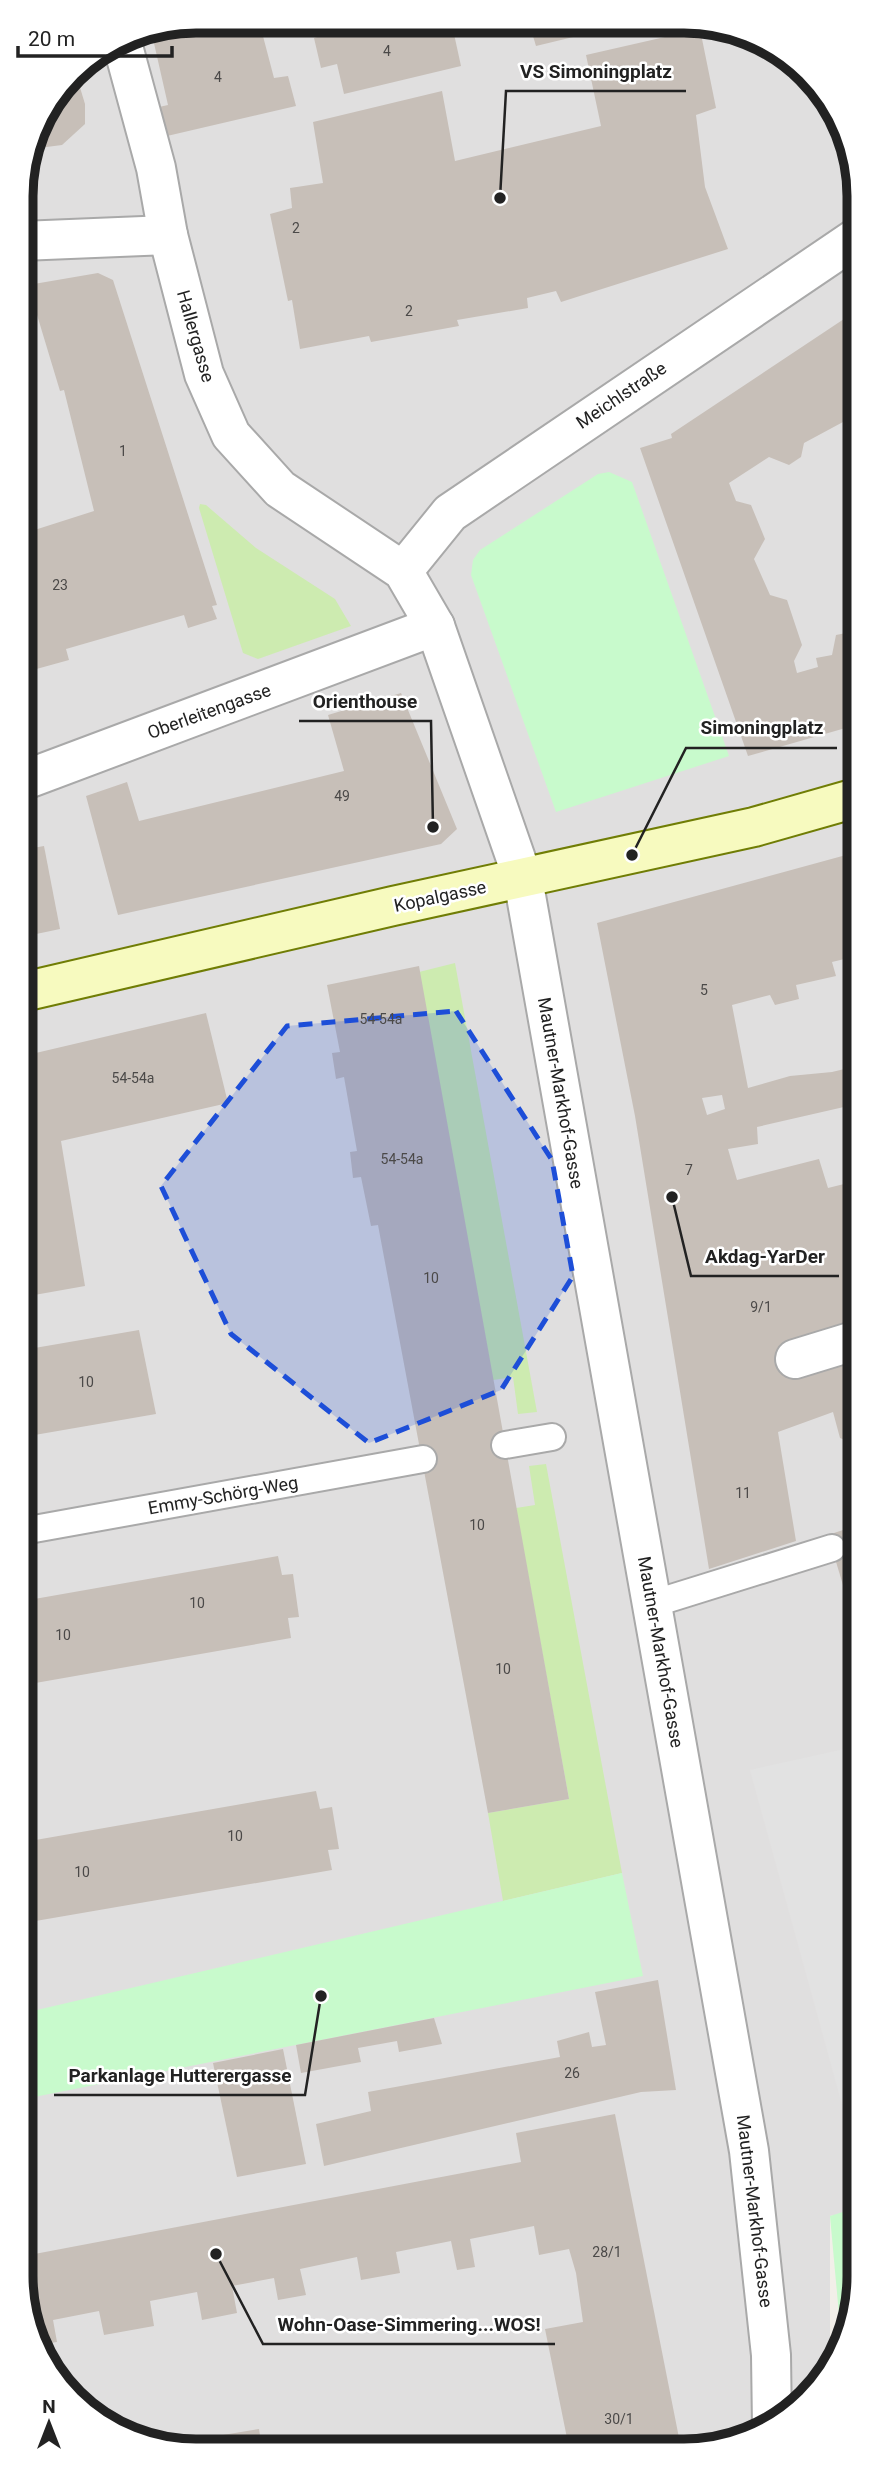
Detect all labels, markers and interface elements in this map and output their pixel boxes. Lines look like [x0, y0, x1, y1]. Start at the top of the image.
scale bar [18, 14, 172, 58]
text: 20 m [28, 27, 75, 51]
house number: 4 [383, 43, 391, 59]
callout: VS Simoningplatz [506, 51, 686, 91]
text: VS Simoningplatz [520, 60, 672, 83]
house number: 4 [214, 69, 222, 85]
house number: 2 [292, 220, 300, 236]
street label: Hallergasse [173, 287, 219, 385]
house number: 2 [405, 303, 413, 319]
street label: Meichlstraße [572, 357, 670, 433]
house number: 1 [119, 443, 127, 459]
house number: 23 [52, 577, 68, 593]
street label: Oberleitengasse [144, 679, 274, 743]
callout: Orienthouse [299, 681, 431, 721]
text: Orienthouse [313, 690, 417, 713]
callout: Simoningplatz [686, 708, 837, 748]
text: Simoningplatz [700, 716, 824, 739]
house number: 49 [334, 788, 350, 804]
street label: Kopalgasse [392, 876, 488, 916]
house number: 5 [700, 982, 708, 998]
street label: Mautner-Markhof-Gasse [534, 996, 588, 1190]
house number: 54-54a [360, 1011, 402, 1027]
house number: 54-54a [112, 1070, 154, 1086]
house number: 54-54a [381, 1151, 423, 1167]
house number: 7 [685, 1162, 693, 1178]
callout: Akdag-YarDer [691, 1236, 839, 1276]
text: Akdag-YarDer [705, 1245, 825, 1268]
house number: 10 [423, 1270, 439, 1286]
house number: 9/1 [750, 1299, 772, 1315]
house number: 10 [78, 1374, 94, 1390]
street label: Emmy-Schörg-Weg [146, 1471, 300, 1519]
house number: 11 [735, 1485, 751, 1501]
house number: 10 [469, 1517, 485, 1533]
street label: Mautner-Markhof-Gasse [634, 1555, 688, 1749]
house number: 10 [189, 1595, 205, 1611]
house number: 10 [55, 1627, 71, 1643]
house number: 10 [495, 1661, 511, 1677]
house number: 10 [227, 1828, 243, 1844]
house number: 10 [74, 1864, 90, 1880]
callout: Parkanlage Hutterergasse [54, 2055, 305, 2095]
text: Parkanlage Hutterergasse [68, 2064, 292, 2087]
house number: 26 [564, 2065, 580, 2081]
street label: Mautner-Markhof-Gasse [733, 2113, 777, 2309]
house number: 28/1 [592, 2244, 622, 2260]
callout: Wohn-Oase-Simmering...WOS! [263, 2304, 555, 2344]
text: Wohn-Oase-Simmering...WOS! [277, 2313, 541, 2336]
north arrow [14, 2388, 84, 2458]
text: N [42, 2395, 56, 2418]
house number: 30/1 [604, 2411, 634, 2427]

